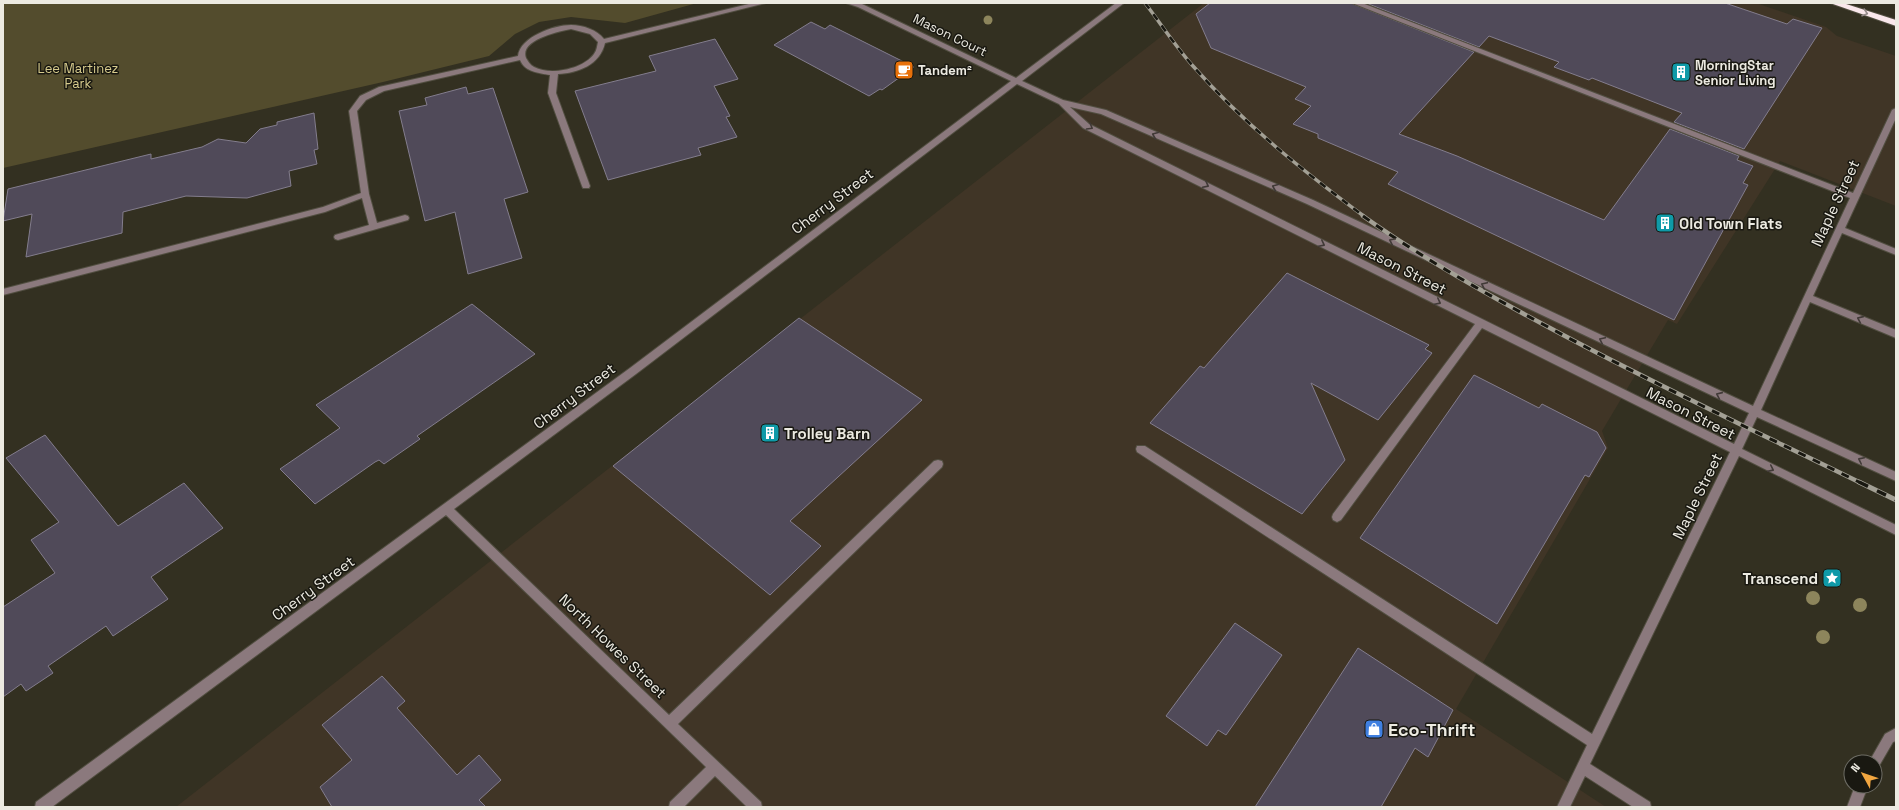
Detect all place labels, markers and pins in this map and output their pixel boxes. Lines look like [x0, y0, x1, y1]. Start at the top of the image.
place label: MorningStar Senior Living [1695, 57, 1776, 89]
cafe icon: Tandem² [893, 59, 915, 81]
building icon: MorningStar Senior Living [1670, 61, 1692, 83]
place label: Tandem² [918, 62, 972, 79]
building icon: Old Town Flats [1654, 212, 1676, 234]
place label: Old Town Flats [1679, 214, 1782, 233]
building icon: Trolley Barn [759, 422, 781, 444]
place label: Trolley Barn [784, 424, 870, 443]
place icon: Transcend [1821, 567, 1843, 589]
place label: Transcend [1742, 569, 1818, 588]
shop icon: Eco-Thrift [1363, 718, 1385, 740]
place label: Eco-Thrift [1388, 718, 1475, 741]

